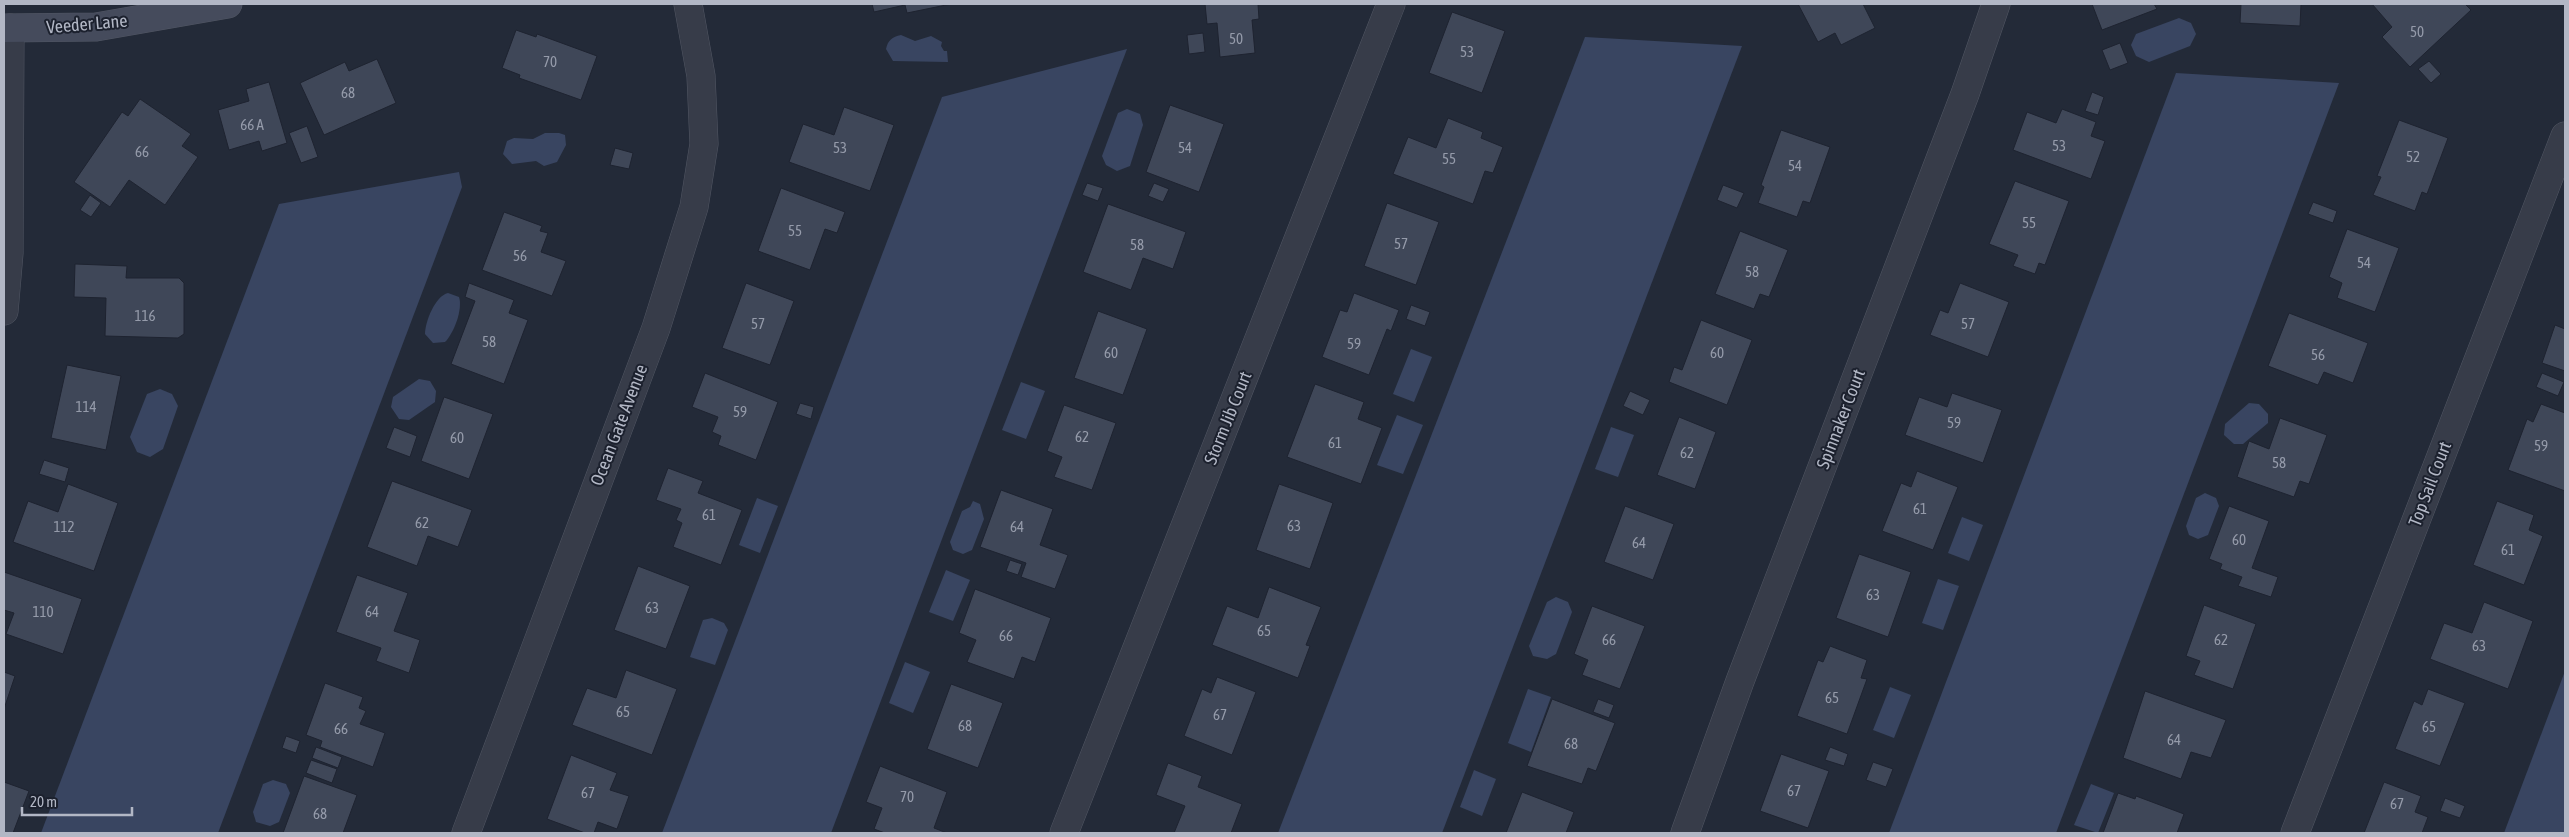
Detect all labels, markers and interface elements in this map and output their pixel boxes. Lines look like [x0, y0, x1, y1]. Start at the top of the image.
street label: Veeder Lane [46, 10, 128, 37]
house number: 50 [2410, 23, 2424, 40]
house number: 50 [1229, 30, 1243, 47]
house number: 53 [1460, 43, 1474, 60]
house number: 70 [543, 53, 557, 70]
house number: 68 [341, 84, 355, 101]
house number: 66 A [240, 116, 264, 133]
house number: 53 [2052, 137, 2066, 154]
house number: 53 [833, 139, 847, 156]
house number: 54 [1178, 139, 1192, 156]
house number: 66 [135, 143, 149, 160]
house number: 52 [2406, 148, 2420, 165]
house number: 55 [1442, 150, 1456, 167]
house number: 54 [1788, 157, 1802, 174]
house number: 55 [2022, 214, 2036, 231]
house number: 55 [788, 222, 802, 239]
house number: 57 [1394, 235, 1408, 252]
house number: 58 [1130, 236, 1144, 253]
house number: 56 [513, 247, 527, 264]
house number: 54 [2357, 254, 2371, 271]
house number: 58 [1745, 263, 1759, 280]
house number: 116 [134, 307, 156, 324]
house number: 57 [751, 315, 765, 332]
house number: 57 [1961, 315, 1975, 332]
house number: 58 [482, 333, 496, 350]
house number: 59 [1347, 335, 1361, 352]
house number: 60 [1104, 344, 1118, 361]
house number: 60 [1710, 344, 1724, 361]
house number: 56 [2311, 346, 2325, 363]
street label: Ocean Gate Avenue [586, 361, 651, 488]
street label: Spinnaker Court [1812, 366, 1869, 472]
street label: Storm Jib Court [1199, 368, 1256, 467]
house number: 114 [75, 398, 97, 415]
house number: 59 [733, 403, 747, 420]
house number: 59 [1947, 414, 1961, 431]
house number: 62 [1075, 428, 1089, 445]
house number: 60 [450, 429, 464, 446]
house number: 61 [1328, 434, 1342, 451]
house number: 59 [2534, 437, 2548, 454]
street label: Top Sail Court [2404, 438, 2455, 529]
house number: 62 [1680, 444, 1694, 461]
house number: 58 [2272, 454, 2286, 471]
house number: 61 [1913, 500, 1927, 517]
house number: 61 [702, 506, 716, 523]
house number: 62 [415, 514, 429, 531]
house number: 63 [1287, 517, 1301, 534]
house number: 112 [53, 518, 75, 535]
house number: 64 [1010, 518, 1024, 535]
house number: 60 [2232, 531, 2246, 548]
house number: 64 [1632, 534, 1646, 551]
house number: 61 [2501, 541, 2515, 558]
house number: 63 [1866, 586, 1880, 603]
house number: 63 [645, 599, 659, 616]
house number: 110 [32, 603, 54, 620]
house number: 64 [365, 603, 379, 620]
house number: 65 [1257, 622, 1271, 639]
house number: 66 [999, 627, 1013, 644]
house number: 66 [1602, 631, 1616, 648]
house number: 62 [2214, 631, 2228, 648]
house number: 63 [2472, 637, 2486, 654]
house number: 65 [1825, 689, 1839, 706]
house number: 65 [616, 703, 630, 720]
house number: 67 [1213, 706, 1227, 723]
house number: 68 [958, 717, 972, 734]
house number: 65 [2422, 718, 2436, 735]
house number: 66 [334, 720, 348, 737]
house number: 64 [2167, 731, 2181, 748]
house number: 68 [1564, 735, 1578, 752]
house number: 67 [1787, 782, 1801, 799]
scale bar [22, 784, 132, 816]
house number: 67 [581, 784, 595, 801]
house number: 70 [900, 788, 914, 805]
text: 20 m [30, 793, 57, 810]
house number: 67 [2390, 795, 2404, 812]
house number: 68 [313, 805, 327, 822]

